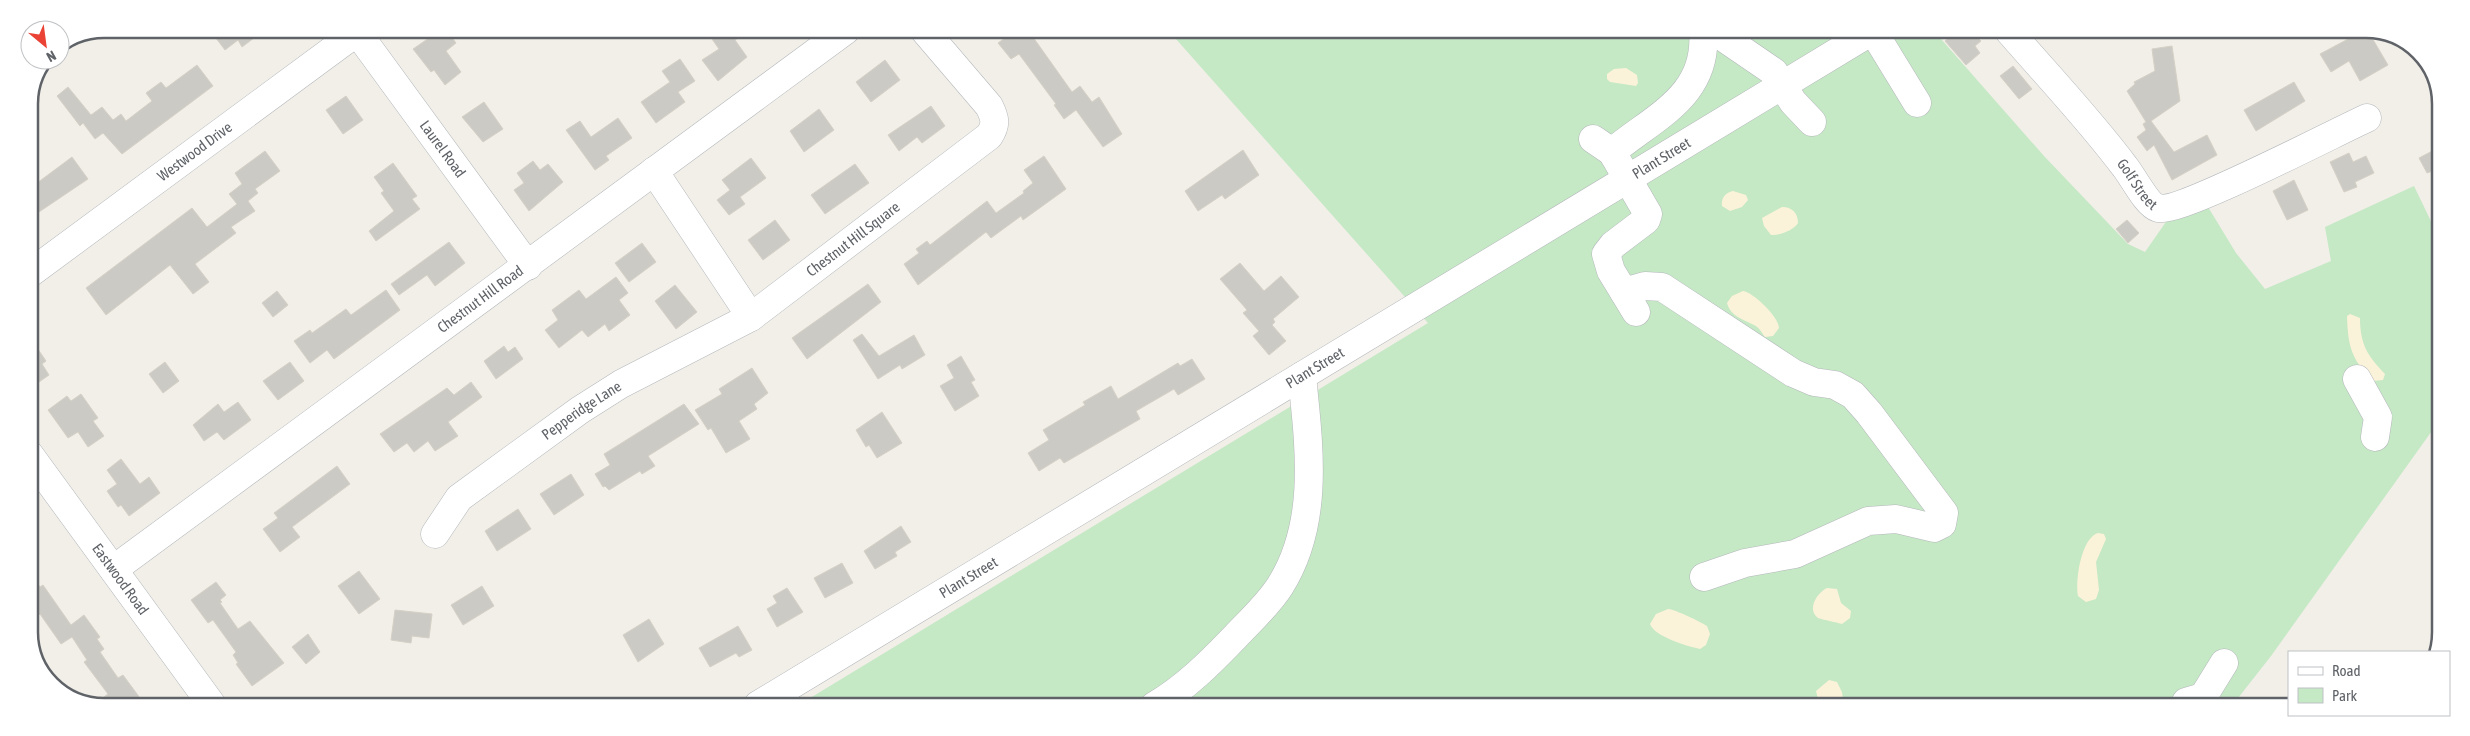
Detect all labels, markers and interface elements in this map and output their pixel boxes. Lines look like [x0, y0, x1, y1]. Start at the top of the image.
north arrow [20, 20, 70, 70]
text: N [44, 47, 59, 65]
street label: Laurel Road [417, 117, 469, 180]
street label: Westwood Drive [154, 118, 235, 184]
street label: Plant Street [1629, 134, 1693, 182]
street label: Golf Street [2114, 155, 2161, 213]
street label: Chestnut Hill Square [803, 198, 903, 280]
street label: Chestnut Hill Road [434, 262, 526, 336]
street label: Plant Street [1283, 343, 1347, 392]
street label: Pepperidge Lane [538, 377, 624, 443]
street label: Eastwood Road [89, 540, 152, 618]
street label: Plant Street [936, 553, 1000, 601]
legend [2288, 651, 2450, 716]
text: Road [2332, 662, 2361, 679]
text: Park [2332, 687, 2357, 704]

